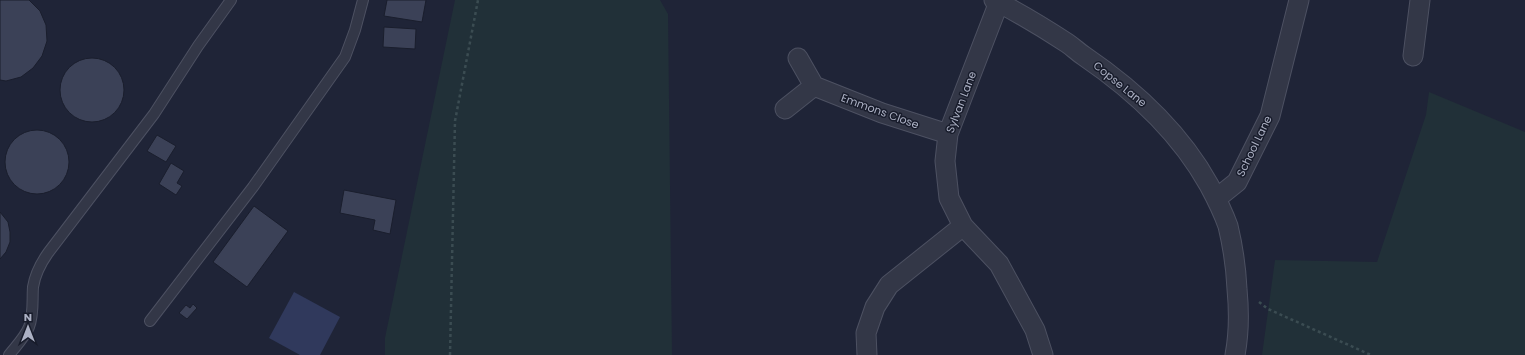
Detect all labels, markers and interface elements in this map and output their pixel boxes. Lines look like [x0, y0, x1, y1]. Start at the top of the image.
street label: Copse Lane [1090, 57, 1150, 111]
street label: Sylvan Lane [942, 69, 980, 135]
street label: Emmons Close [839, 89, 921, 133]
street label: School Lane [1232, 113, 1276, 179]
north arrow [8, 307, 48, 347]
text: N [24, 309, 32, 325]

